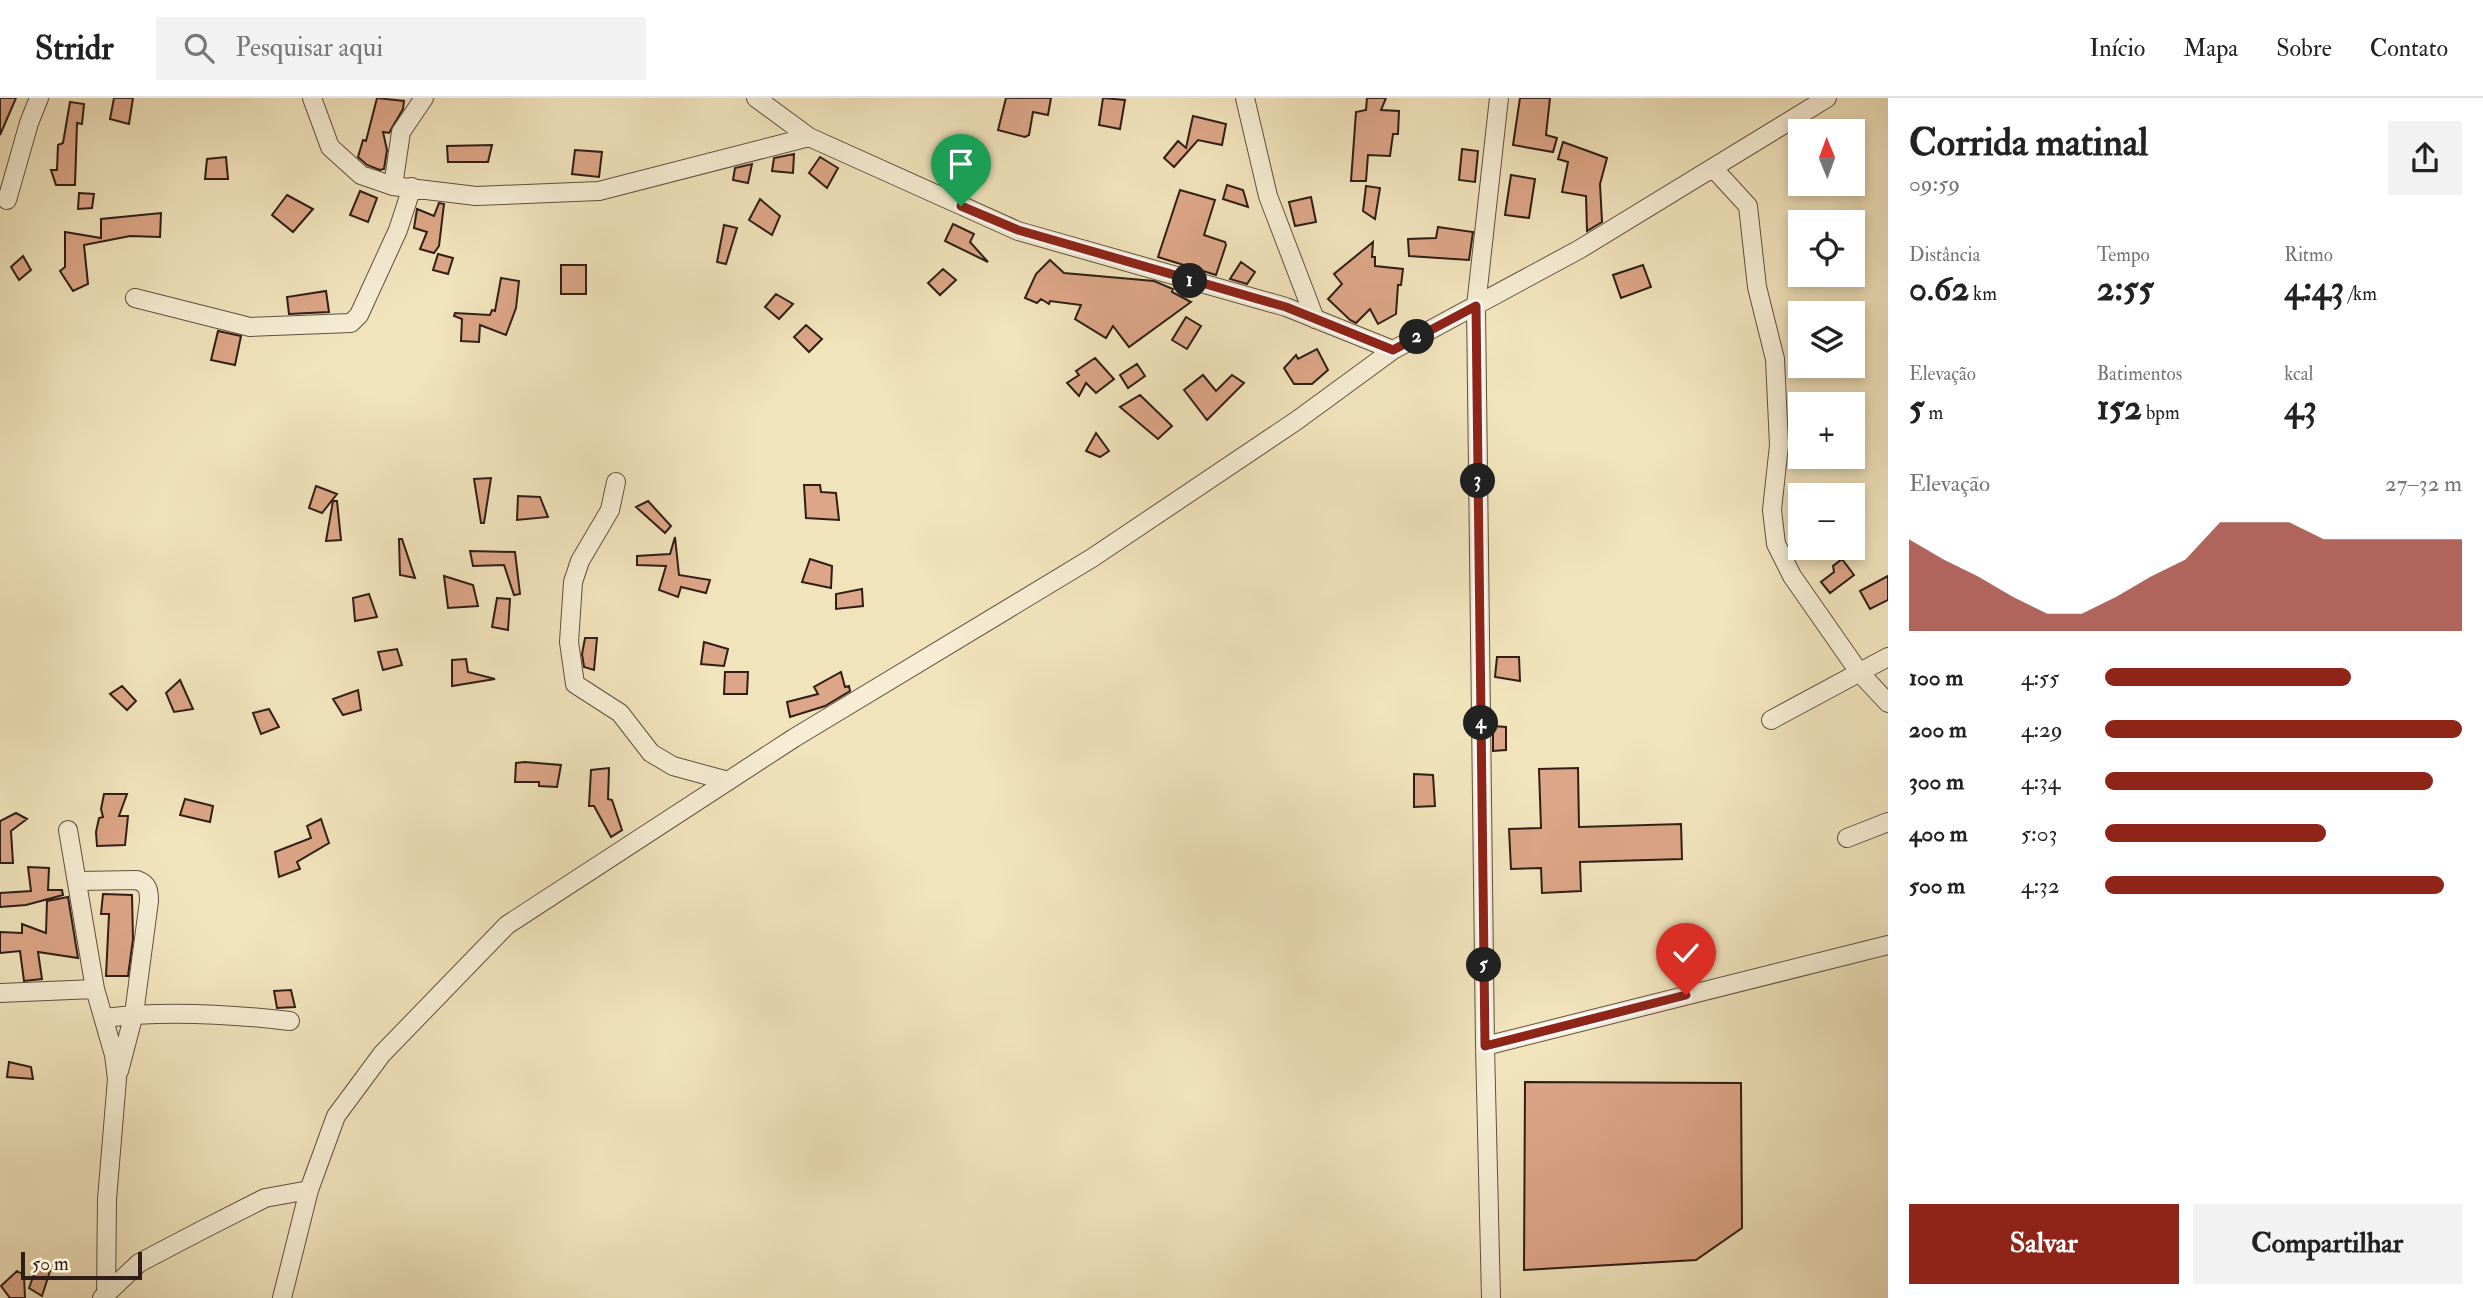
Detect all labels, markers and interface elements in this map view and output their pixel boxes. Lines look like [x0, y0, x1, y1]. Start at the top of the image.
search box [156, 17, 646, 80]
text: Stridr [35, 28, 114, 69]
icon: search [180, 29, 218, 67]
text: Pesquisar aqui [236, 32, 383, 64]
text: Início [2089, 33, 2145, 64]
text: Mapa [2183, 33, 2238, 64]
text: Sobre [2276, 33, 2332, 64]
text: Contato [2370, 33, 2448, 64]
north arrow [1788, 119, 1866, 196]
map controls [1788, 119, 1865, 560]
text: Corrida matinal [1909, 119, 2148, 167]
button: share [2388, 121, 2462, 195]
pin [931, 134, 991, 206]
icon: arrive [942, 145, 980, 183]
text: 09:59 [1909, 169, 1960, 198]
button: locate [1788, 210, 1865, 287]
text: Distância [1909, 243, 1980, 267]
text: Tempo [2097, 243, 2150, 267]
text: Ritmo [2284, 243, 2333, 267]
pin: 1 [1172, 264, 1208, 298]
text: 0.62 [1909, 267, 1969, 311]
text: 2:55 [2097, 267, 2154, 311]
text: 4:43 [2284, 267, 2344, 311]
text: 1 [1186, 268, 1193, 292]
text: km [1969, 282, 1997, 306]
text: /km [2344, 282, 2377, 306]
button: layers [1788, 301, 1865, 378]
pin: 2 [1400, 320, 1434, 354]
text: 2 [1412, 324, 1421, 348]
text: Elevação [1909, 362, 1976, 386]
text: Batimentos [2097, 362, 2182, 386]
text: kcal [2284, 362, 2313, 386]
text: 5 [1909, 386, 1924, 430]
text: 152 [2097, 386, 2142, 430]
text: 43 [2284, 386, 2317, 430]
button: + [1788, 392, 1865, 469]
text: m [1924, 401, 1943, 425]
text: bpm [2142, 401, 2180, 425]
pin: 3 [1460, 464, 1496, 498]
text: 3 [1474, 468, 1481, 492]
text: Elevação [1909, 469, 1990, 498]
text: 27–32 m [2385, 469, 2462, 498]
button: − [1788, 483, 1865, 560]
text: 100 m [1909, 663, 1963, 692]
text: 4:55 [2021, 663, 2059, 692]
pin: 4 [1464, 706, 1498, 740]
text: 4 [1475, 710, 1486, 734]
text: 200 m [1909, 715, 1967, 744]
text: 4:29 [2021, 715, 2063, 744]
text: 300 m [1909, 767, 1964, 796]
text: 4:34 [2021, 767, 2060, 796]
text: 400 m [1909, 819, 1968, 848]
text: 5:03 [2021, 819, 2057, 848]
text: 500 m [1909, 871, 1965, 900]
text: 4:32 [2021, 871, 2060, 900]
pin [1656, 923, 1716, 995]
icon: check [1667, 934, 1705, 972]
pin: 5 [1466, 948, 1502, 982]
text: 5 [1479, 952, 1488, 976]
button: Salvar [1909, 1204, 2179, 1284]
button: Compartilhar [2193, 1204, 2462, 1284]
scale bar [21, 1249, 142, 1281]
text: 50 m [32, 1252, 69, 1276]

